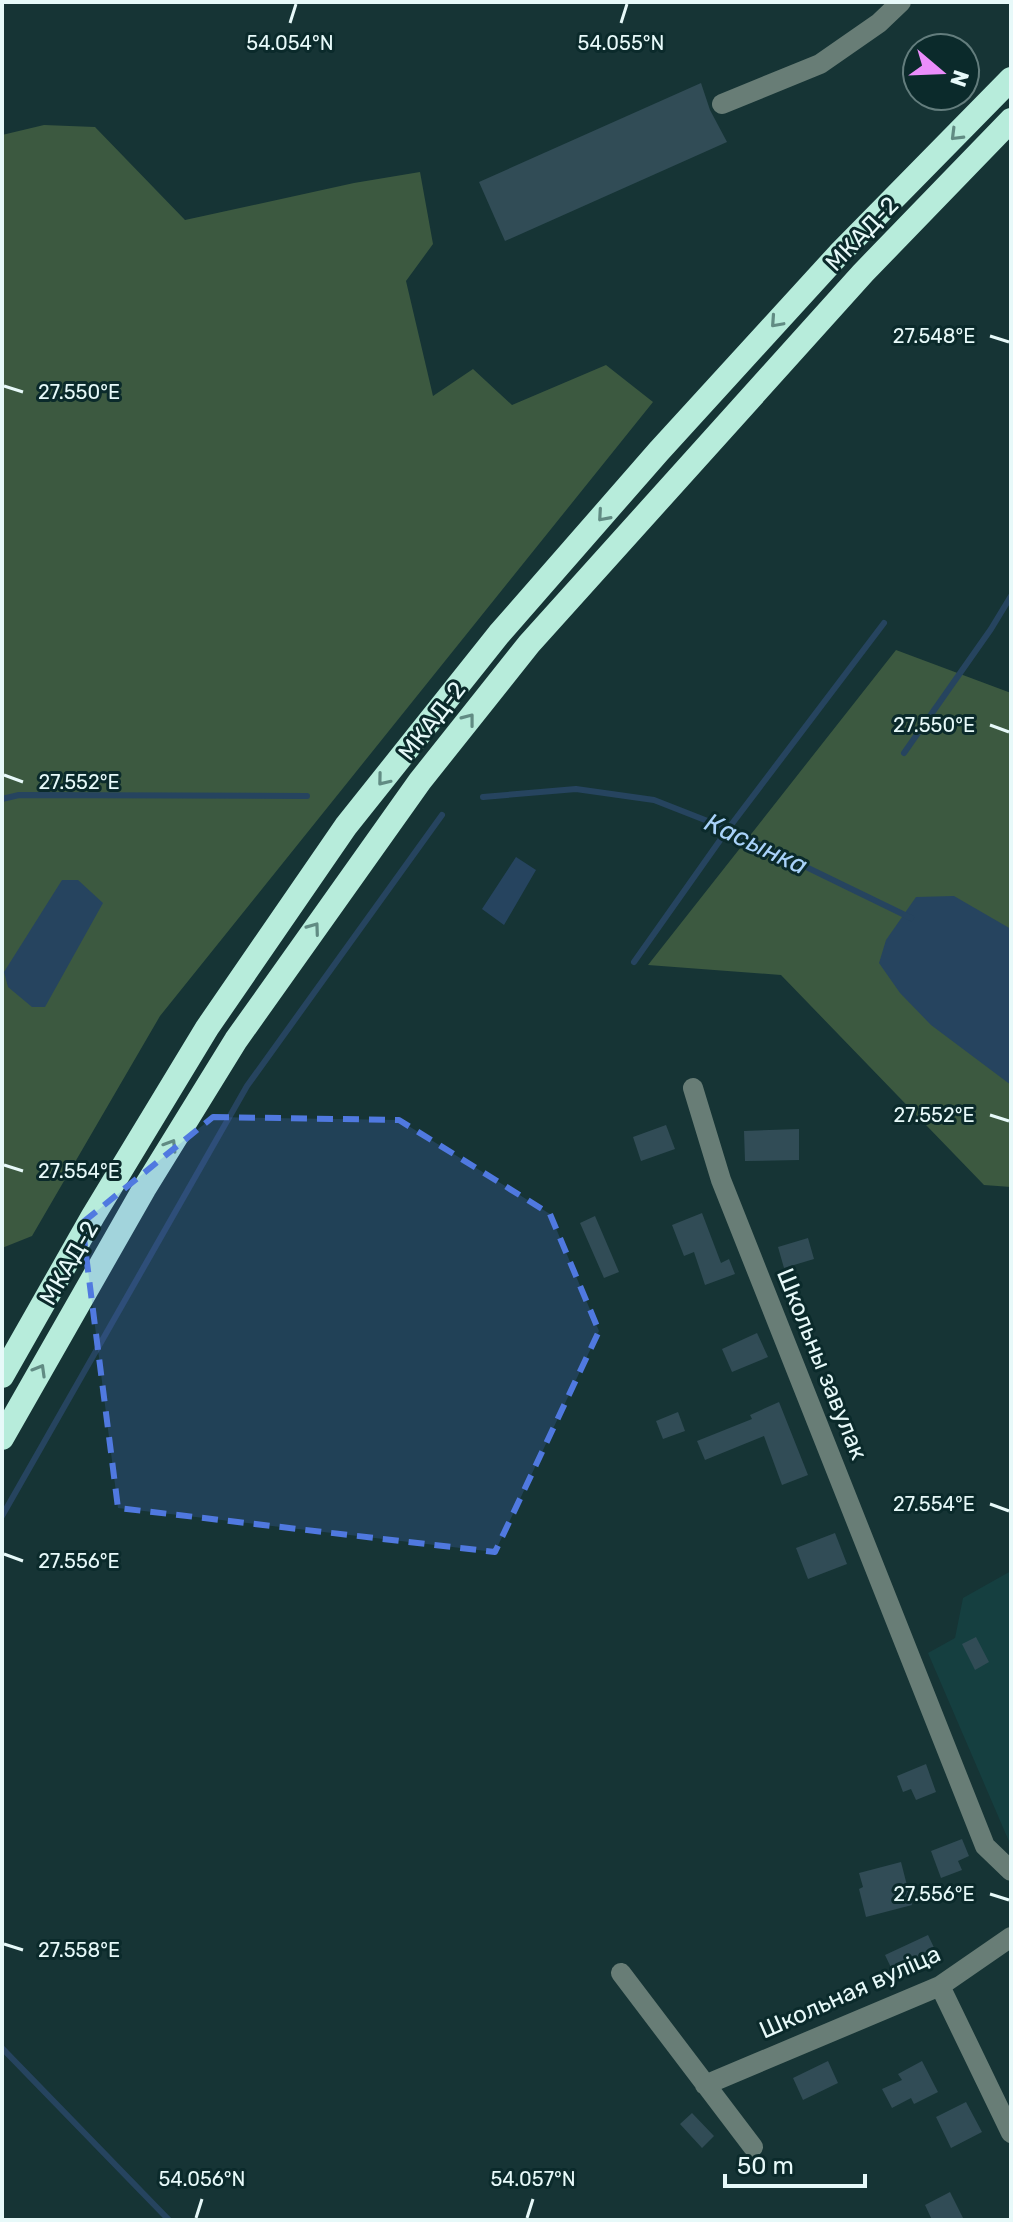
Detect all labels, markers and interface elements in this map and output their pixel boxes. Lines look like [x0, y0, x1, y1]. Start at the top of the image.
text: 54.054°N [246, 31, 334, 55]
text: 54.055°N [578, 31, 664, 55]
north arrow [901, 32, 981, 112]
text: N [944, 66, 975, 90]
one-way arrow [951, 126, 965, 140]
street label: МКАД-2 [820, 191, 904, 277]
one-way arrow [772, 313, 786, 328]
text: 27.548°E [893, 324, 975, 348]
text: 27.550°E [38, 380, 120, 404]
one-way arrow [598, 506, 613, 521]
street label: МКАД-2 [393, 676, 471, 766]
text: 27.550°E [893, 713, 975, 737]
one-way arrow [459, 714, 474, 728]
text: 27.552°E [38, 770, 120, 794]
one-way arrow [378, 771, 392, 786]
water label: Касынка [700, 807, 812, 881]
one-way arrow [305, 922, 319, 937]
text: 27.552°E [893, 1103, 975, 1127]
one-way arrow [162, 1139, 177, 1154]
text: 27.554°E [38, 1159, 120, 1183]
street label: МКАД-2 [34, 1216, 104, 1310]
street label: Школьны завулак [771, 1264, 873, 1464]
one-way arrow [30, 1364, 46, 1379]
text: 27.554°E [893, 1492, 975, 1516]
text: 27.556°E [38, 1549, 120, 1573]
text: 27.556°E [893, 1882, 975, 1906]
text: 27.558°E [38, 1938, 120, 1962]
street label: Школьная вуліца [755, 1939, 945, 2045]
scale bar [725, 2138, 865, 2188]
text: 50 m [737, 2152, 794, 2180]
text: 54.056°N [158, 2167, 246, 2191]
text: 54.057°N [490, 2167, 576, 2191]

